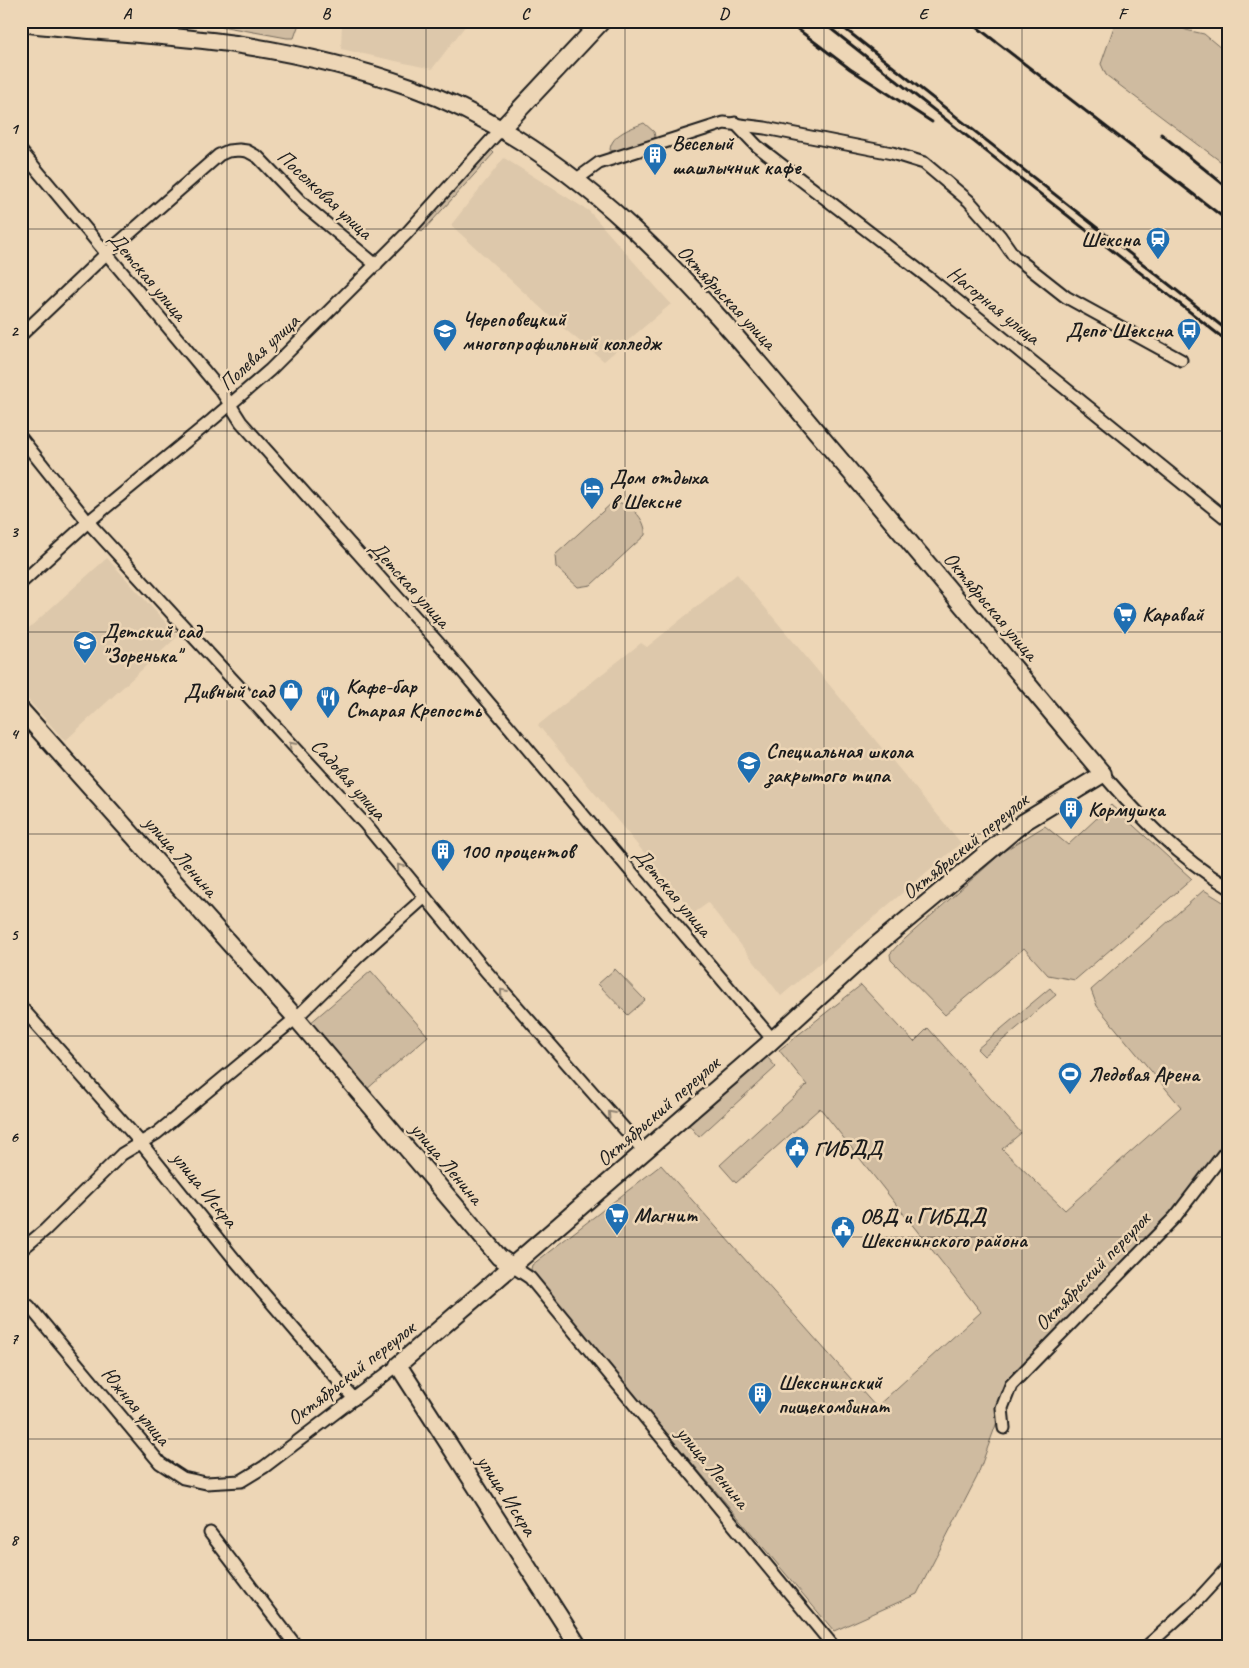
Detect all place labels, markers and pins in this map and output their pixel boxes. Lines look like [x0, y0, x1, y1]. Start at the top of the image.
place label: Веселый шашлычник кафе [672, 130, 803, 180]
building icon: Веселый шашлычник кафе [642, 142, 668, 176]
place label: Шексна [1081, 226, 1142, 252]
station icon: Шексна [1145, 226, 1171, 260]
place label: Череповецкий многопрофильный колледж [462, 306, 663, 356]
place label: Депо Шексна [1066, 317, 1174, 343]
bus stop icon: Депо Шексна [1176, 317, 1202, 351]
school or university icon: Череповецкий многопрофильный колледж [432, 318, 458, 352]
place label: Дом отдыха в Шекснe [610, 464, 709, 514]
hotel icon: Дом отдыха в Шекснe [579, 476, 605, 510]
supermarket icon: Каравай [1112, 601, 1138, 635]
place label: Каравай [1142, 601, 1205, 627]
place label: Детский сад "Зоренька" [102, 618, 204, 668]
school or university icon: Детский сад "Зоренька" [72, 630, 98, 664]
place label: Кафе-бар Старая Крепость [346, 673, 483, 723]
place label: Дивный сад [184, 678, 276, 704]
shop icon: Дивный сад [278, 678, 304, 712]
restaurant icon: Кафе-бар Старая Крепость [315, 685, 341, 719]
place label: Специальная школа закрытого типа [763, 738, 914, 789]
school or university icon: Специальная школа закрытого типа [736, 750, 762, 784]
building icon: Кормушка [1058, 796, 1084, 830]
place label: Кормушка [1088, 796, 1166, 823]
building icon: 100 процентов [430, 838, 456, 872]
place label: 100 процентов [460, 838, 578, 864]
sports icon: Ледовая Арена [1057, 1061, 1083, 1095]
place label: Ледовая Арена [1088, 1061, 1201, 1087]
public building icon: ГИБДД [784, 1135, 810, 1169]
place label: ГИБДД [814, 1135, 885, 1161]
supermarket icon: Магнит [604, 1202, 630, 1236]
place label: Магнит [634, 1202, 699, 1228]
place label: ОВД и ГИБДД Шекснинского района [860, 1203, 1029, 1253]
public building icon: ОВД и ГИБДД Шекснинского района [830, 1215, 856, 1249]
place label: Шекснинский пищекомбинат [778, 1369, 890, 1419]
building icon: Шекснинский пищекомбинат [747, 1381, 773, 1415]

